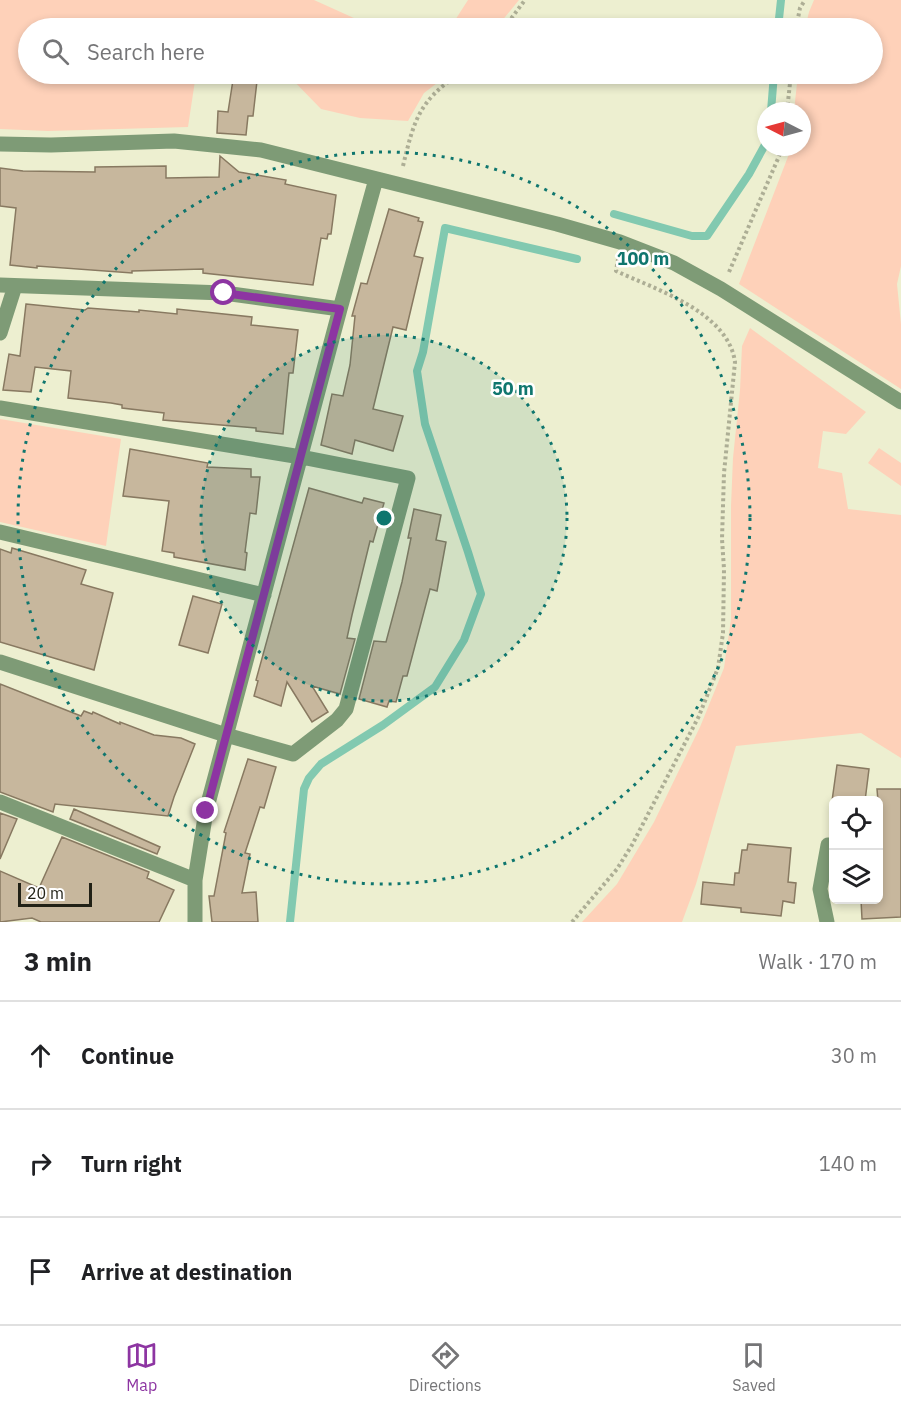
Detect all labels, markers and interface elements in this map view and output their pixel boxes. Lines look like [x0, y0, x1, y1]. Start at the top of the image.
search box [18, 18, 883, 84]
icon: search [39, 35, 72, 68]
text: Search here [87, 37, 205, 66]
north arrow [757, 102, 811, 156]
text: 100 m [617, 247, 669, 270]
route start [210, 279, 236, 305]
text: 50 m [492, 377, 534, 400]
centre of rings [374, 508, 394, 528]
map controls [829, 796, 883, 904]
button: locate [829, 796, 883, 850]
route end [192, 797, 218, 823]
button: layers [829, 850, 883, 904]
scale bar [18, 880, 92, 908]
text: 20 m [27, 883, 64, 903]
text: 3 min [24, 944, 92, 978]
text: Walk · 170 m [759, 948, 877, 975]
icon: ahead [24, 1039, 57, 1072]
text: Continue [81, 1041, 174, 1070]
text: 30 m [831, 1042, 877, 1069]
icon: right [24, 1147, 57, 1180]
text: Turn right [81, 1149, 182, 1178]
text: 140 m [819, 1150, 877, 1177]
icon: arrive [24, 1255, 57, 1288]
text: Arrive at destination [81, 1257, 292, 1286]
tab: Map [125, 1339, 158, 1395]
tab: Directions [409, 1339, 482, 1395]
tab: Saved [732, 1339, 776, 1395]

